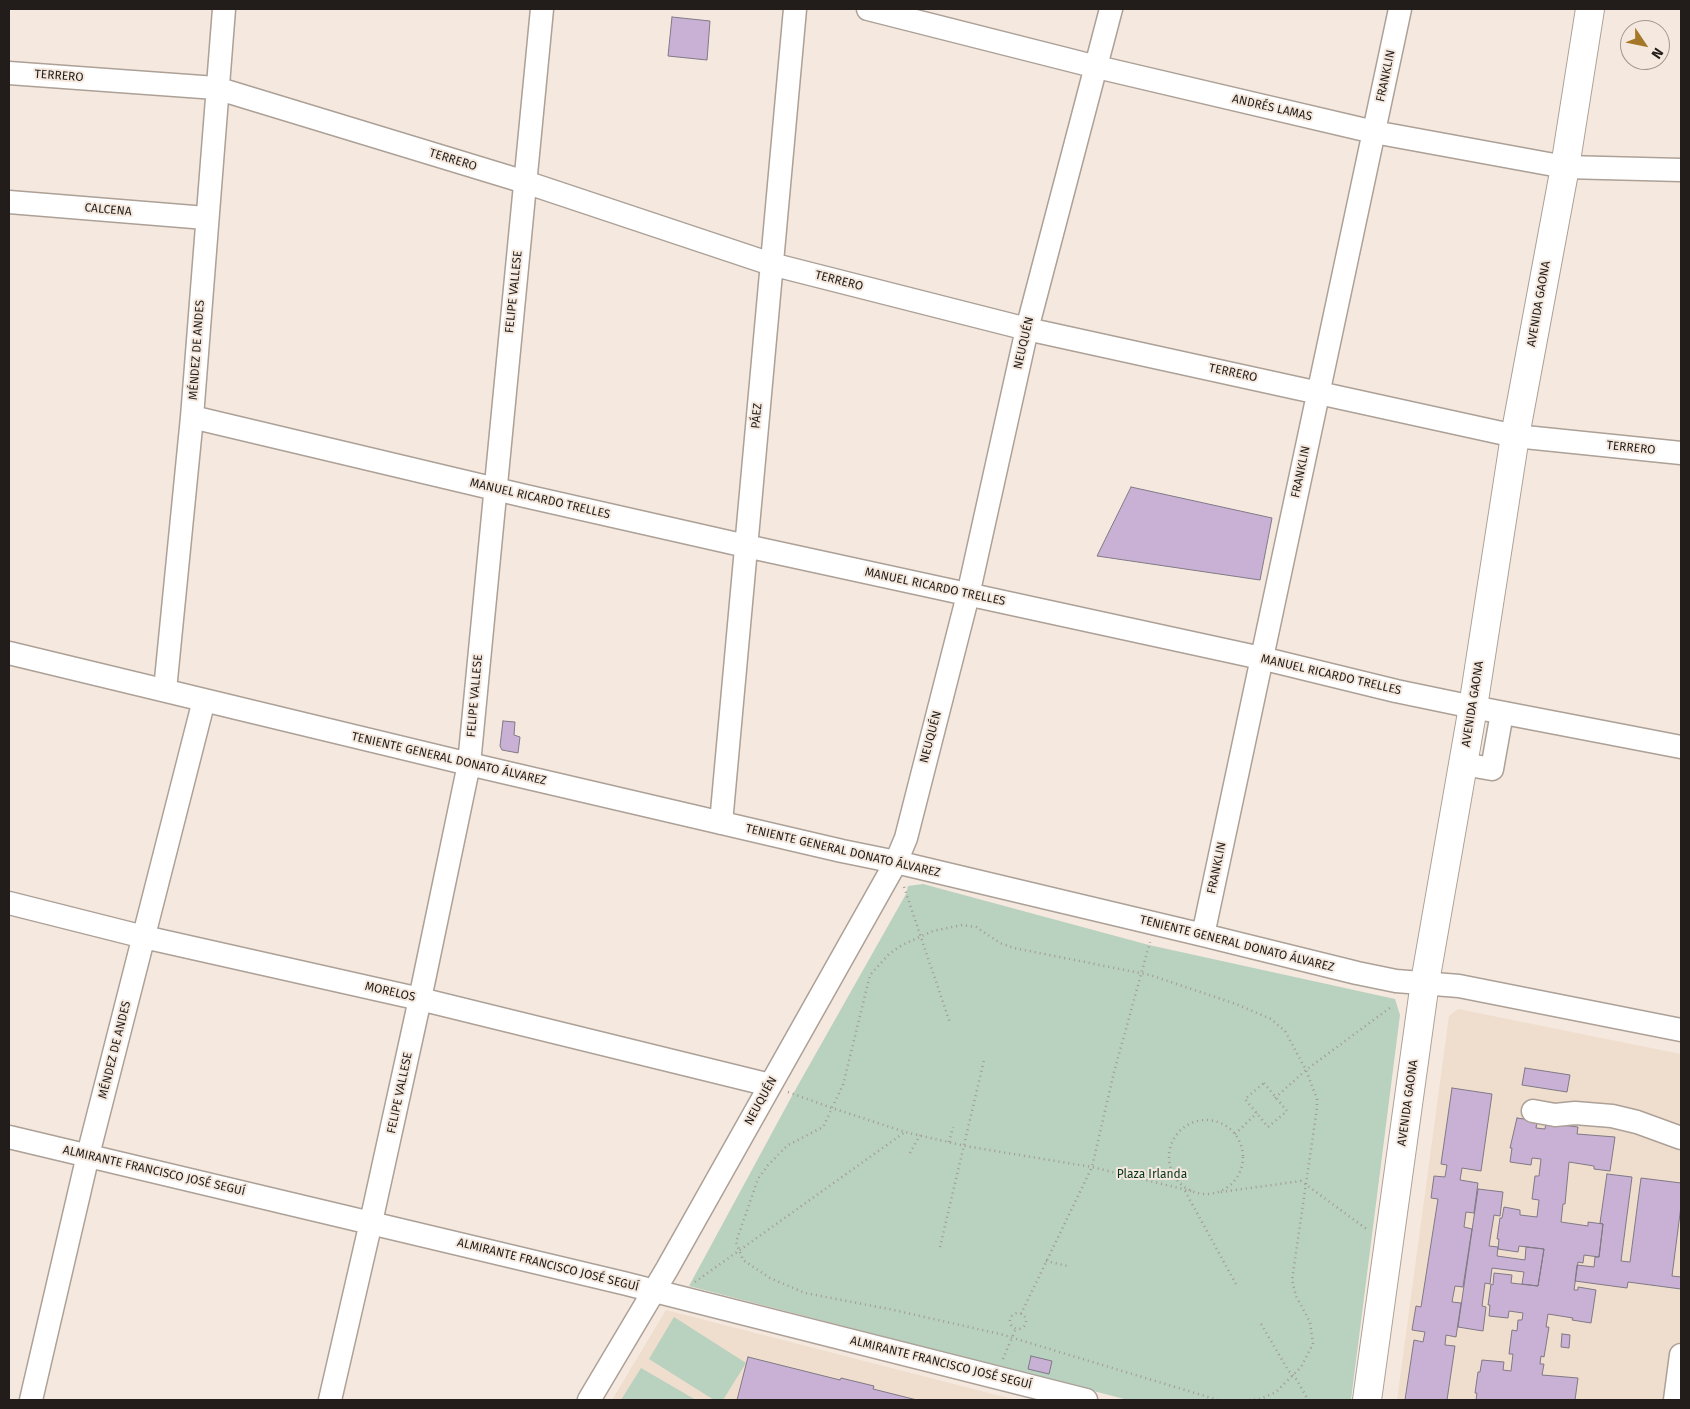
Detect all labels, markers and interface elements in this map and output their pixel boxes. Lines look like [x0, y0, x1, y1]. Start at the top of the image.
north arrow [1620, 20, 1670, 70]
text: N [1647, 44, 1667, 62]
street label: FRANKLIN [1373, 49, 1399, 103]
street label: TERRERO [34, 67, 84, 85]
street label: ANDRÉS LAMAS [1231, 92, 1313, 124]
street label: TERRERO [427, 146, 479, 174]
street label: CALCENA [84, 201, 132, 219]
street label: FELIPE VALLESE [503, 250, 525, 334]
street label: AVENIDA GAONA [1524, 260, 1554, 348]
street label: TERRERO [813, 268, 865, 294]
street label: MÉNDEZ DE ANDES [186, 299, 208, 401]
street label: NEUQUÉN [1011, 315, 1037, 371]
street label: TERRERO [1208, 361, 1258, 385]
street label: PÁEZ [749, 403, 765, 429]
street label: TERRERO [1606, 438, 1656, 458]
street label: FRANKLIN [1288, 445, 1314, 499]
street label: MANUEL RICARDO TRELLES [468, 476, 612, 522]
street label: MANUEL RICARDO TRELLES [863, 565, 1007, 609]
street label: MANUEL RICARDO TRELLES [1259, 652, 1403, 698]
street label: FELIPE VALLESE [464, 654, 486, 738]
street label: AVENIDA GAONA [1459, 660, 1487, 748]
street label: NEUQUÉN [917, 709, 945, 765]
street label: TENIENTE GENERAL DONATO ÁLVAREZ [350, 730, 548, 788]
street label: TENIENTE GENERAL DONATO ÁLVAREZ [744, 822, 942, 880]
street label: FRANKLIN [1204, 841, 1230, 895]
street label: TENIENTE GENERAL DONATO ÁLVAREZ [1138, 913, 1336, 975]
street label: MORELOS [363, 979, 417, 1005]
street label: MÉNDEZ DE ANDES [96, 1000, 134, 1100]
street label: FELIPE VALLESE [384, 1051, 416, 1135]
street label: AVENIDA GAONA [1395, 1059, 1421, 1147]
street label: NEUQUÉN [742, 1074, 780, 1128]
street label: ALMIRANTE FRANCISCO JOSÉ SEGUÍ [61, 1143, 247, 1199]
park label: Plaza Irlanda [1117, 1168, 1187, 1182]
street label: ALMIRANTE FRANCISCO JOSÉ SEGUÍ [456, 1235, 640, 1295]
street label: ALMIRANTE FRANCISCO JOSÉ SEGUÍ [849, 1333, 1033, 1393]

